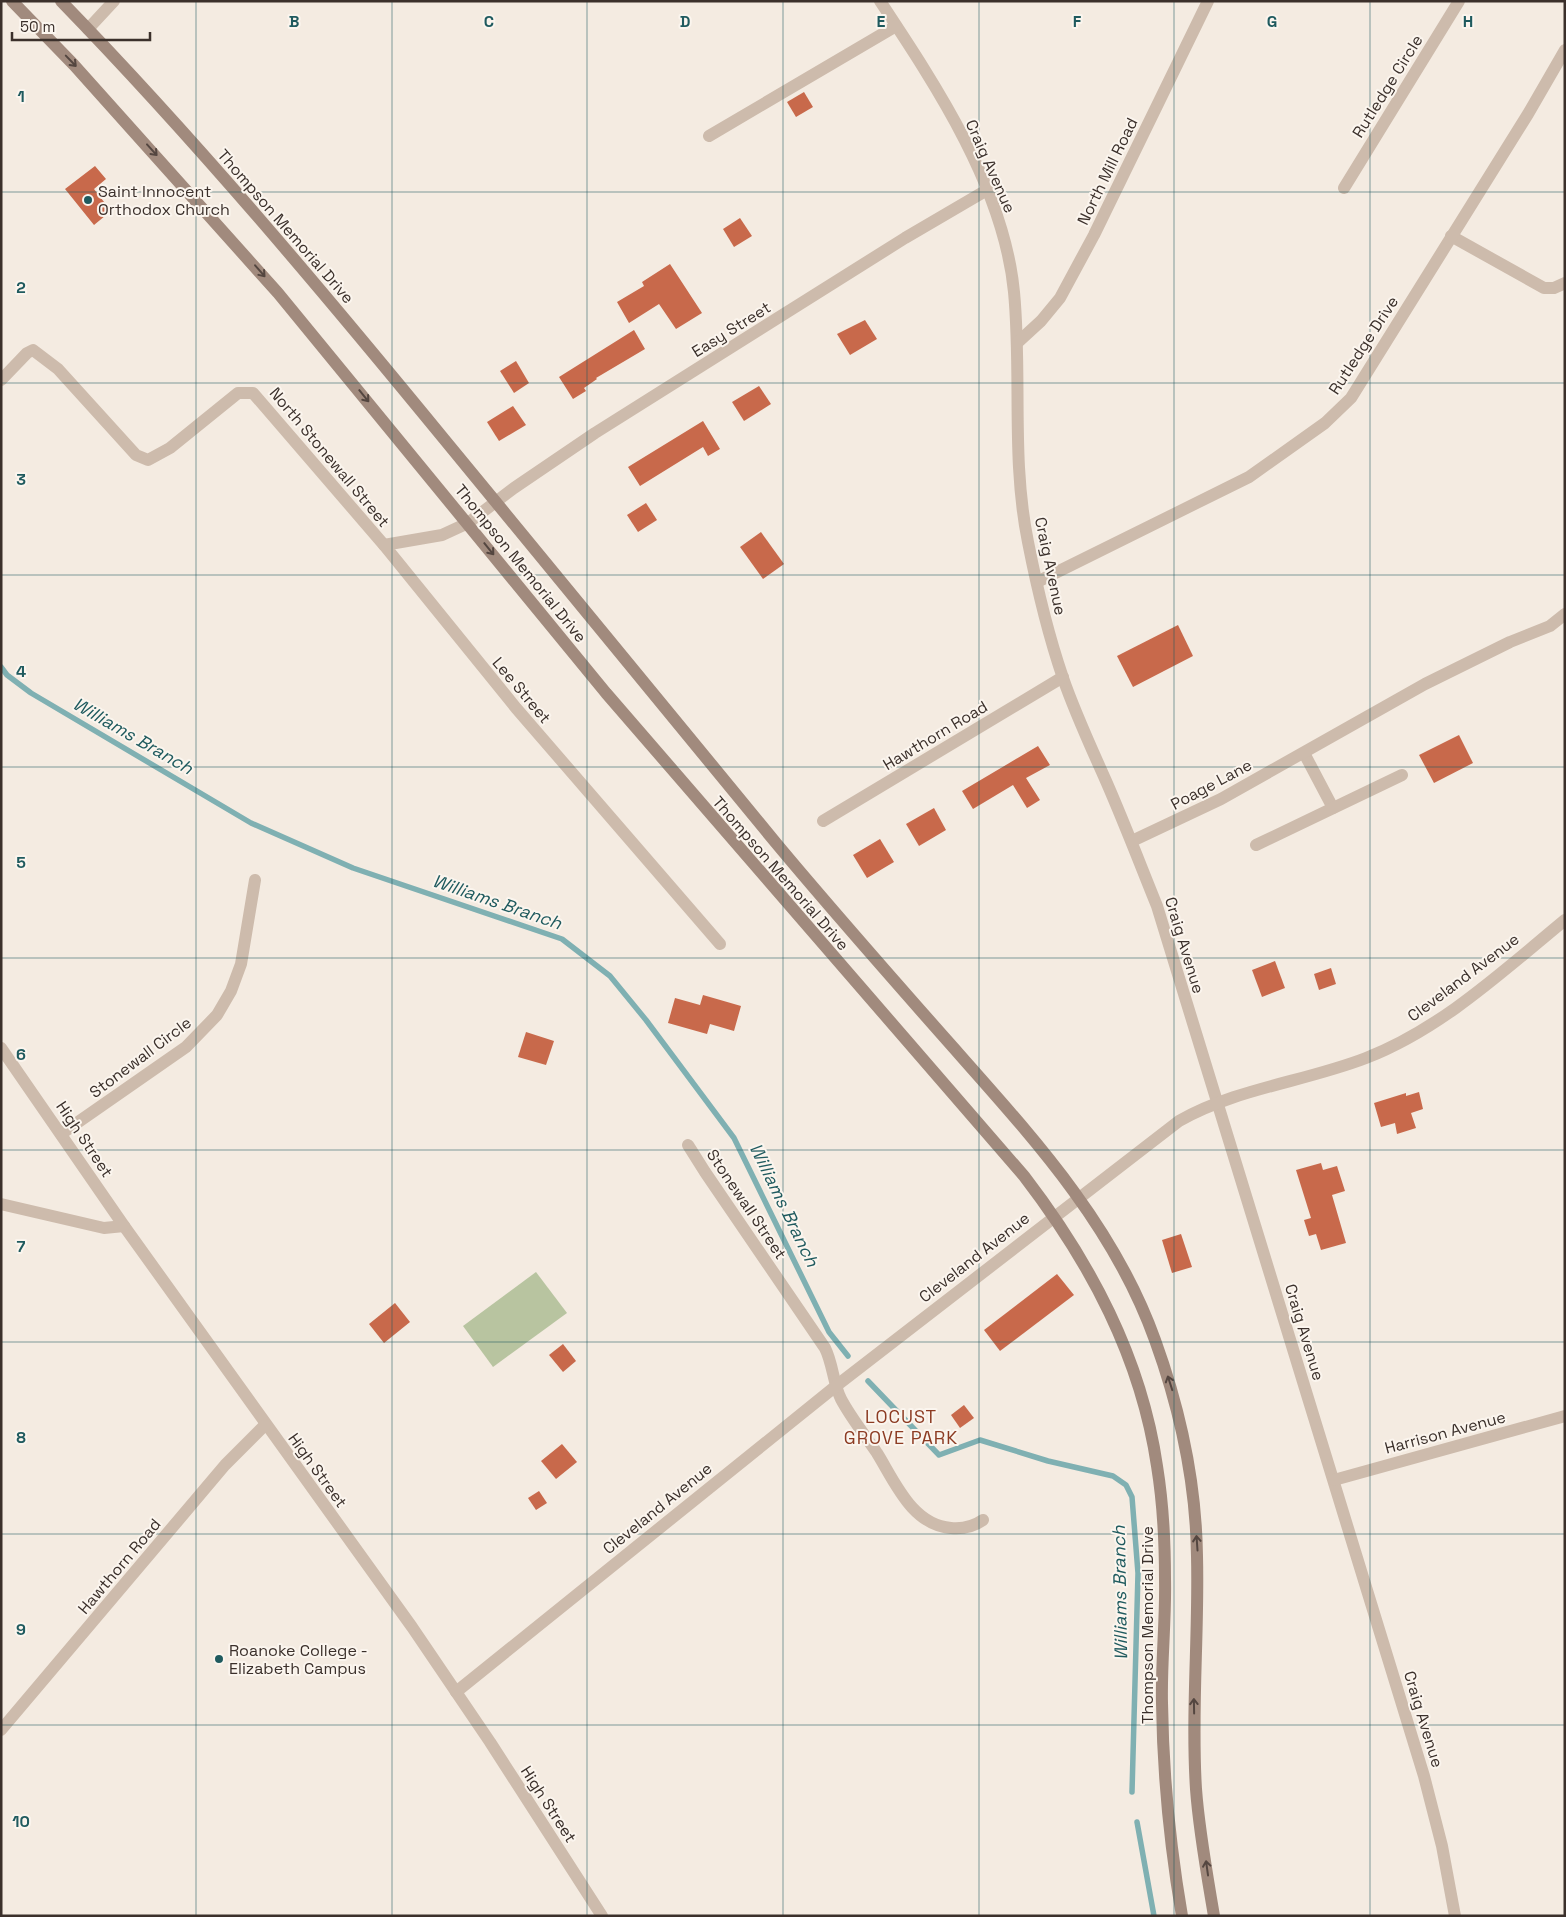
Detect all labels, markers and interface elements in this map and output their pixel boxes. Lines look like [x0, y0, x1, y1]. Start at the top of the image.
scale bar [12, 10, 150, 42]
text: B [289, 11, 299, 32]
text: C [484, 11, 494, 32]
text: D [680, 11, 690, 32]
text: E [877, 11, 886, 32]
text: F [1073, 11, 1082, 32]
text: G [1267, 11, 1277, 32]
text: H [1463, 11, 1473, 32]
text: 50 m [20, 17, 55, 36]
street label: Rutledge Circle [1347, 31, 1428, 142]
one-way arrow [65, 55, 77, 68]
text: 1 [17, 86, 25, 107]
street label: North Mill Road [1072, 114, 1142, 228]
street label: Craig Avenue [961, 116, 1020, 216]
one-way arrow [146, 143, 158, 156]
street label: Thompson Memorial Drive [213, 145, 358, 308]
place label: Saint Innocent Orthodox Church [98, 181, 230, 220]
marker: Saint Innocent Orthodox Church [82, 194, 94, 206]
one-way arrow [254, 265, 266, 278]
text: 2 [16, 277, 26, 298]
street label: Rutledge Drive [1324, 292, 1403, 398]
street label: Easy Street [688, 297, 775, 362]
street label: North Stonewall Street [265, 383, 394, 532]
one-way arrow [358, 390, 369, 403]
text: 3 [16, 469, 26, 490]
street label: Thompson Memorial Drive [450, 480, 591, 647]
street label: Craig Avenue [1030, 515, 1071, 617]
one-way arrow [483, 542, 494, 555]
street label: Lee Street [488, 653, 556, 728]
text: 4 [16, 661, 26, 682]
water label: Williams Branch [69, 692, 198, 780]
street label: Hawthorn Road [879, 696, 992, 775]
street label: Poage Lane [1167, 754, 1256, 815]
street label: Thompson Memorial Drive [708, 792, 853, 955]
text: 5 [16, 852, 26, 873]
water label: Williams Branch [430, 869, 566, 935]
street label: Craig Avenue [1160, 894, 1209, 996]
street label: Cleveland Avenue [1403, 928, 1523, 1026]
street label: Stonewall Circle [85, 1012, 196, 1103]
text: 6 [16, 1044, 26, 1065]
street label: High Street [51, 1097, 118, 1181]
water label: Williams Branch [745, 1139, 825, 1271]
street label: Stonewall Street [702, 1145, 791, 1263]
street label: Cleveland Avenue [915, 1208, 1034, 1307]
text: 7 [17, 1236, 26, 1257]
street label: Craig Avenue [1280, 1281, 1329, 1383]
one-way arrow [1164, 1376, 1174, 1392]
district label: LOCUST GROVE PARK [844, 1405, 958, 1449]
street label: Harrison Avenue [1382, 1406, 1508, 1459]
text: 8 [16, 1427, 26, 1448]
street label: High Street [283, 1429, 352, 1512]
street label: Cleveland Avenue [598, 1458, 716, 1559]
street label: Hawthorn Road [73, 1514, 166, 1619]
water label: Williams Branch [1107, 1524, 1132, 1661]
street label: Thompson Memorial Drive [1137, 1526, 1158, 1724]
one-way arrow [1192, 1536, 1201, 1552]
text: 9 [16, 1619, 26, 1640]
place label: Roanoke College - Elizabeth Campus [229, 1640, 368, 1679]
marker: Roanoke College - Elizabeth Campus [213, 1653, 225, 1665]
street label: Craig Avenue [1399, 1668, 1448, 1770]
one-way arrow [1190, 1698, 1199, 1714]
street label: High Street [516, 1762, 581, 1847]
text: 10 [12, 1811, 30, 1832]
one-way arrow [1201, 1860, 1211, 1876]

